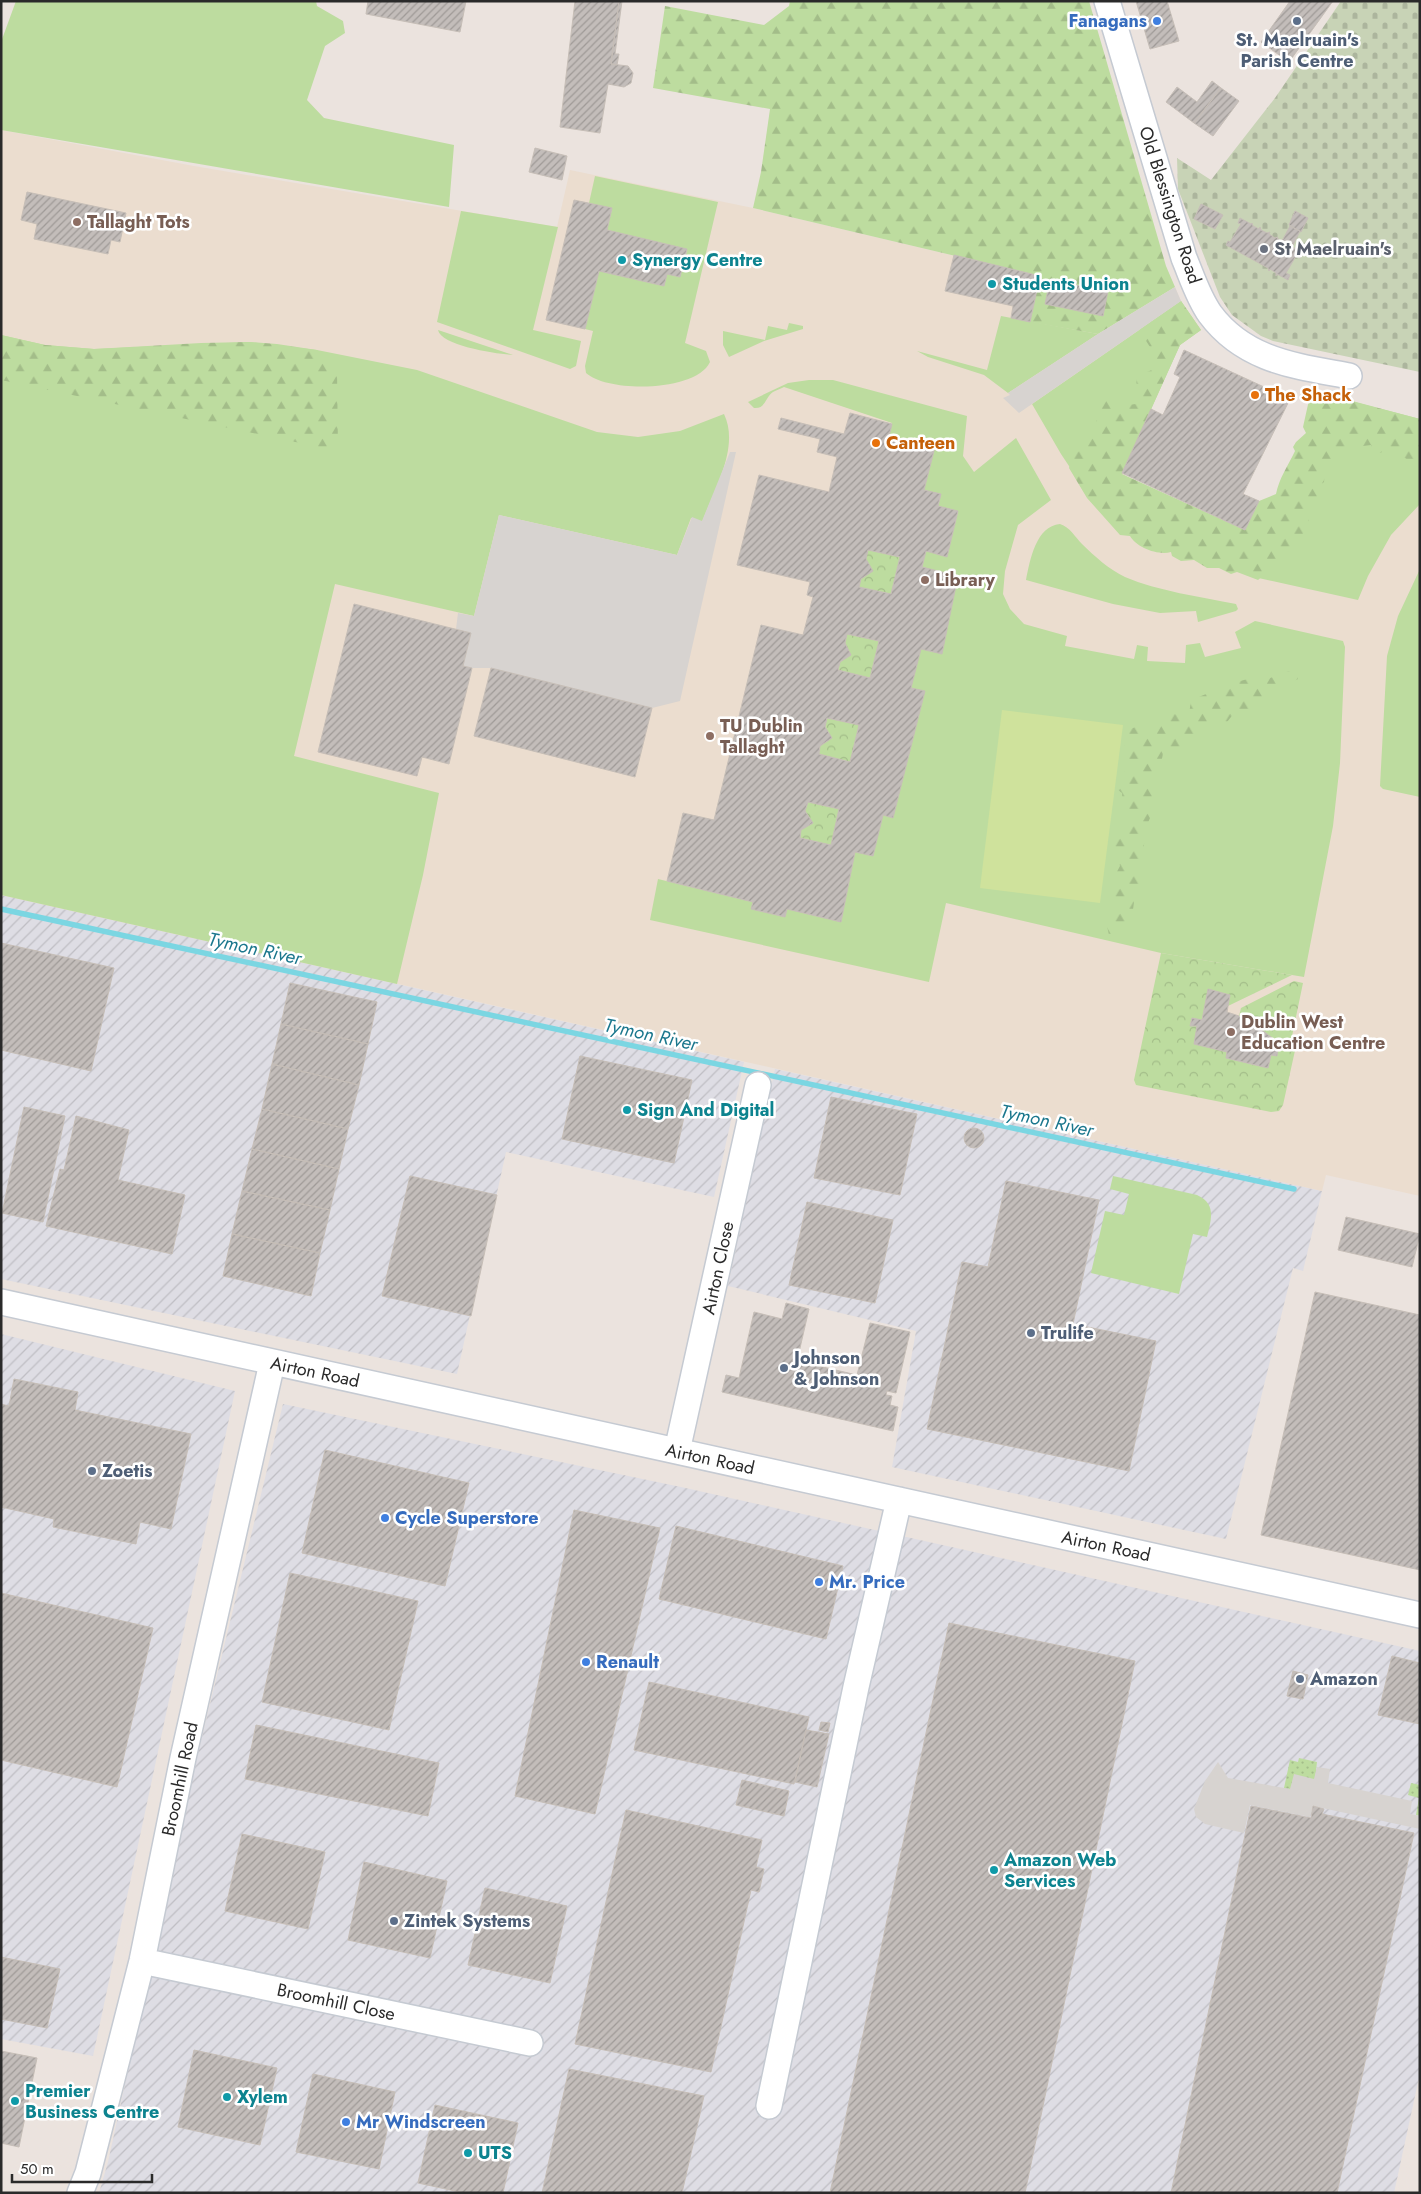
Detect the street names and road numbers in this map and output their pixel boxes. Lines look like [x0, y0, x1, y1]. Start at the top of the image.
street label: Old Blessington Road [1132, 123, 1208, 287]
street label: Airton Close [695, 1219, 741, 1317]
street label: Airton Road [268, 1350, 362, 1394]
street label: Airton Road [663, 1437, 757, 1481]
street label: Airton Road [1059, 1524, 1153, 1568]
street label: Broomhill Road [155, 1719, 205, 1839]
street label: Broomhill Close [274, 1977, 398, 2027]

